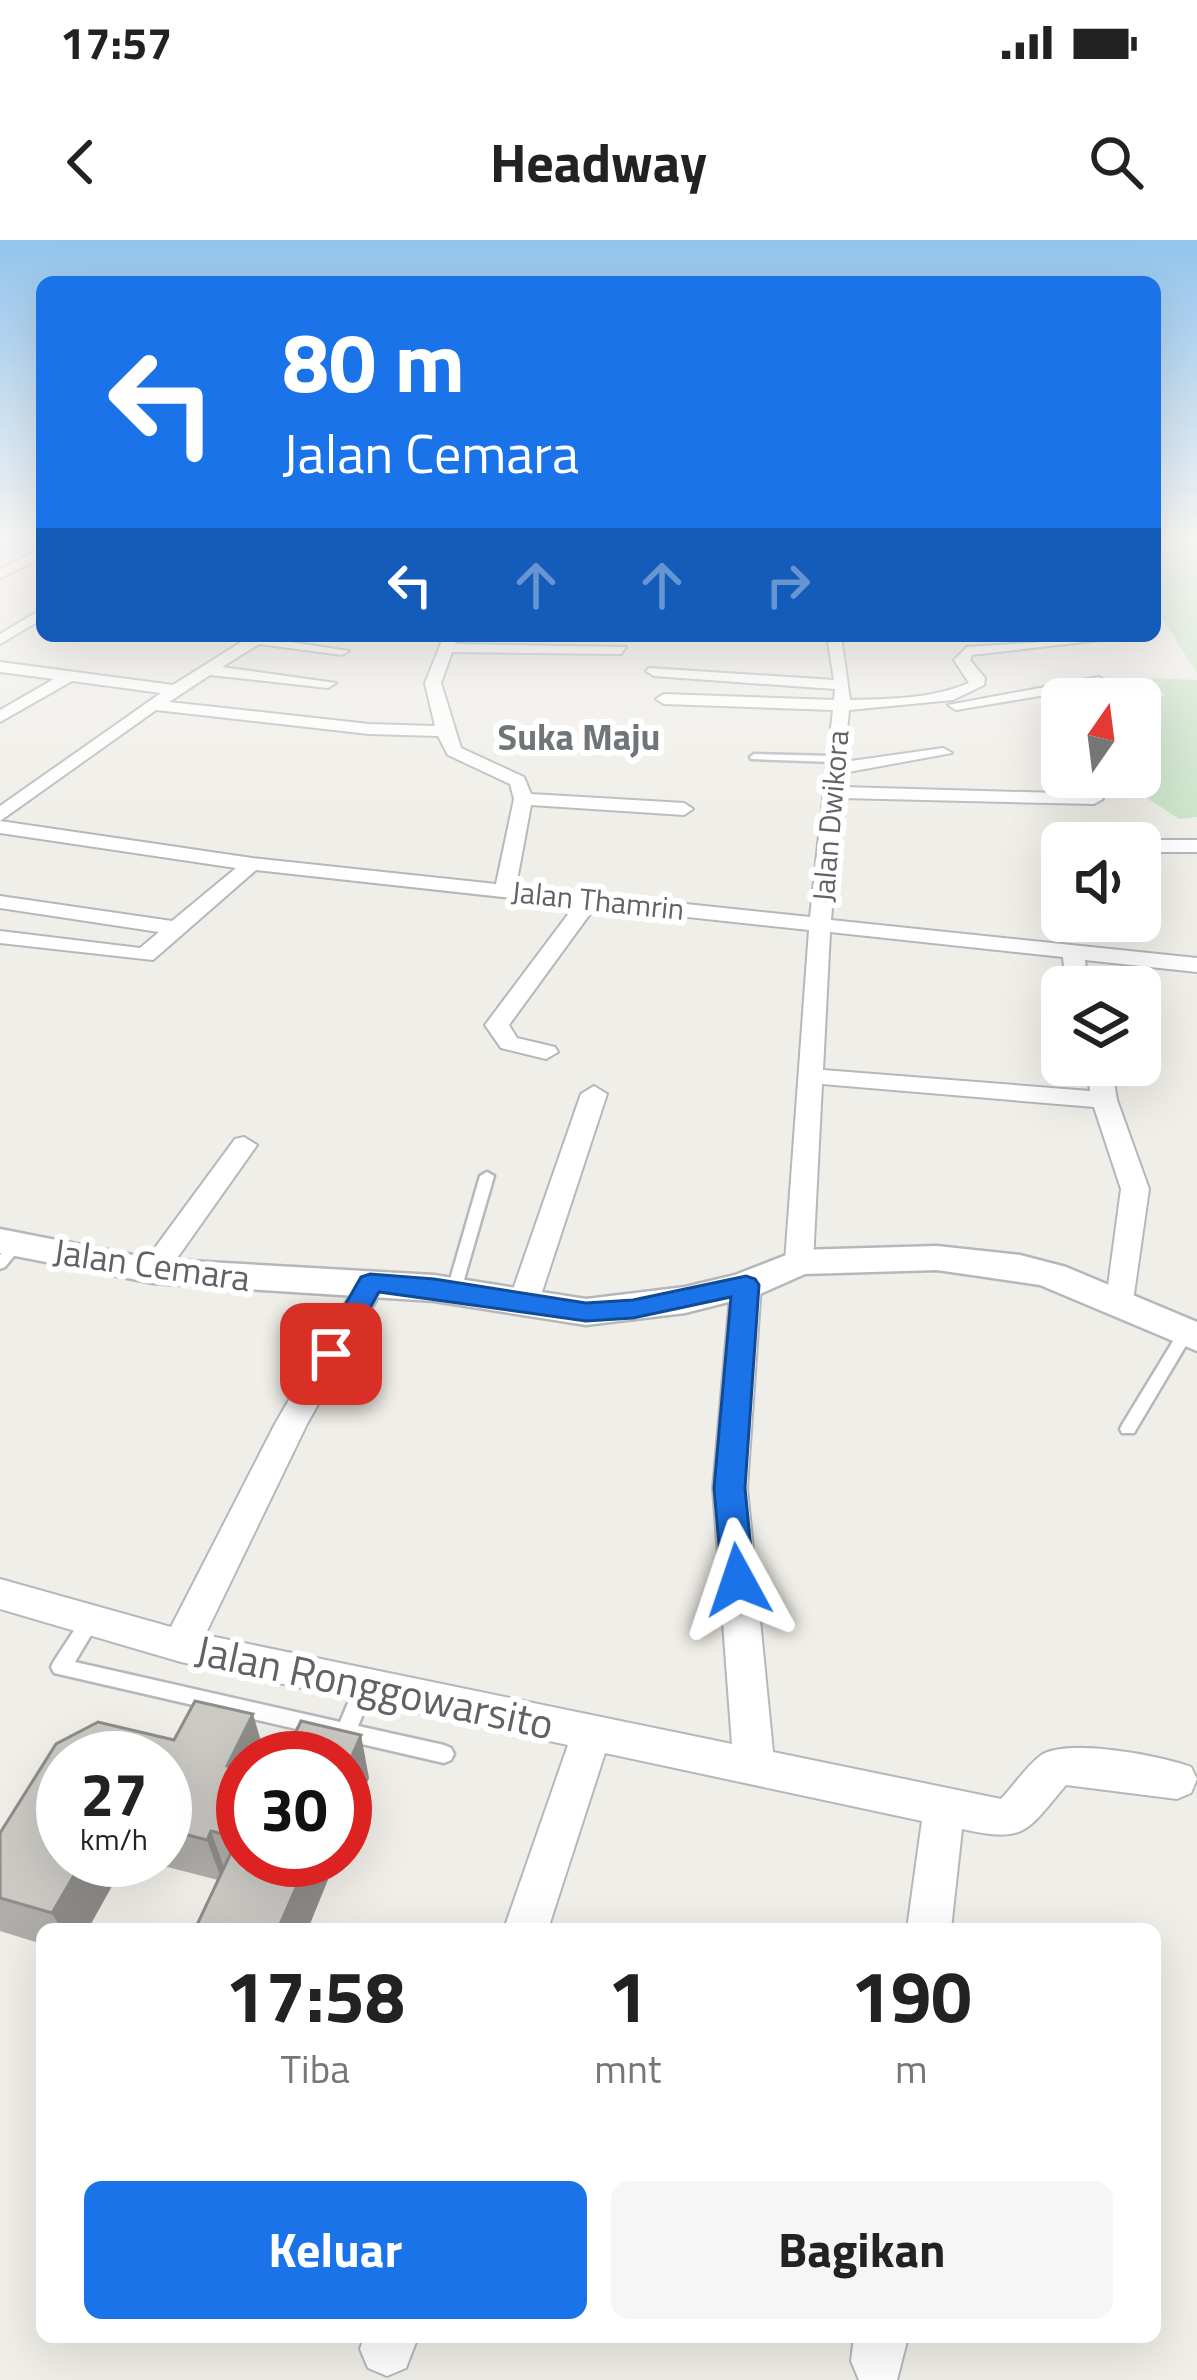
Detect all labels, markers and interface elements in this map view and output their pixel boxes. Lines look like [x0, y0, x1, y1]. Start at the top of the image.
text: 17:57 [60, 8, 172, 76]
text: Headway [490, 121, 707, 203]
icon: back [48, 129, 114, 195]
icon: search [1083, 129, 1149, 195]
text: 80 m [282, 297, 465, 425]
icon: left [84, 324, 240, 480]
text: Jalan Cemara [282, 412, 579, 494]
icon: left [377, 552, 443, 618]
icon: ahead [503, 552, 569, 618]
icon: ahead [629, 552, 695, 618]
icon: right [755, 552, 821, 618]
north arrow [1041, 678, 1161, 798]
map controls [1041, 678, 1161, 1086]
district label: Suka Maju [498, 709, 660, 764]
street label: Jalan Dwikora [800, 728, 860, 904]
button: sound [1041, 822, 1161, 942]
street label: Jalan Thamrin [509, 868, 687, 932]
button: layers [1041, 966, 1161, 1086]
street label: Jalan Cemara [50, 1223, 254, 1305]
pin [280, 1303, 382, 1405]
icon: arrive [298, 1321, 364, 1387]
position arrow [675, 1517, 801, 1643]
street label: Jalan Ronggowarsito [190, 1617, 560, 1755]
speed limit sign: 30 [216, 1731, 372, 1887]
text: 27 [80, 1748, 148, 1839]
text: km/h [80, 1816, 148, 1862]
text: 17:58 [225, 1940, 405, 2050]
text: 1 [608, 1940, 648, 2050]
text: 190 [851, 1940, 972, 2050]
text: Tiba [281, 2039, 350, 2098]
text: mnt [594, 2039, 661, 2098]
text: m [895, 2039, 928, 2098]
button: Keluar [84, 2181, 587, 2319]
button: Bagikan [611, 2181, 1113, 2319]

